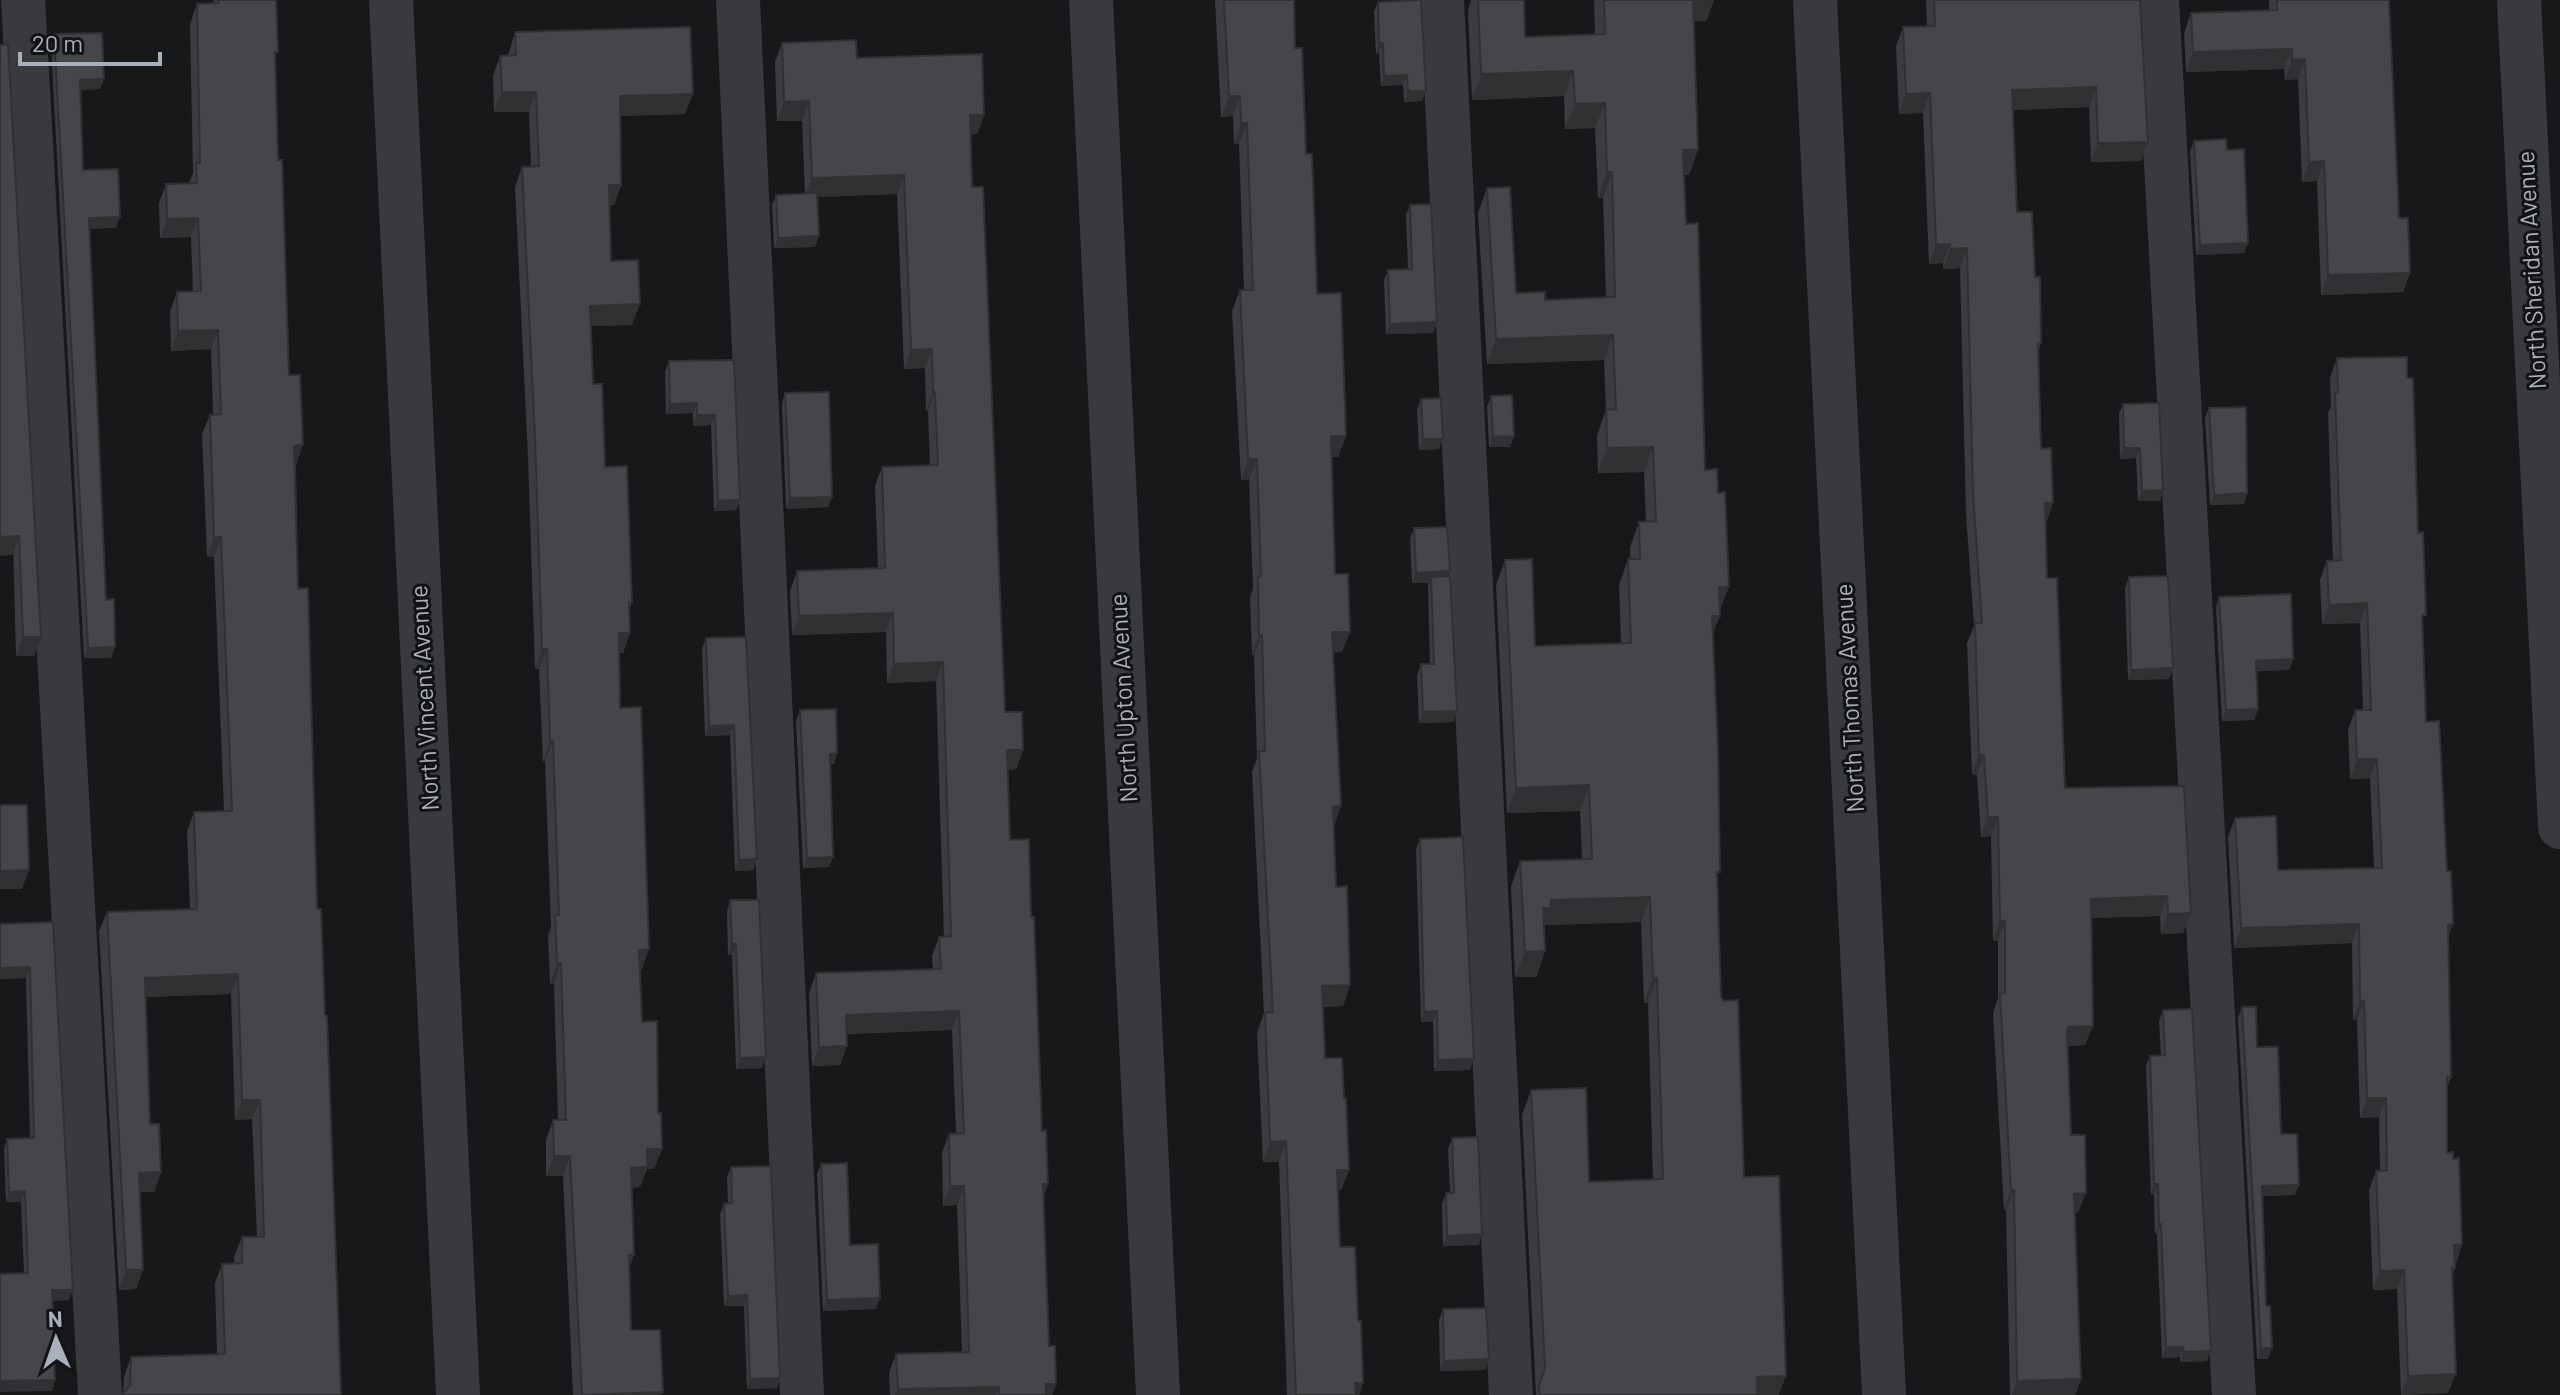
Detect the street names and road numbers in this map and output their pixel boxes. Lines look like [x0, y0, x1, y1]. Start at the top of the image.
street label: North Sheridan Avenue [2510, 150, 2551, 390]
street label: North Thomas Avenue [1828, 583, 1869, 813]
street label: North Vincent Avenue [403, 585, 444, 812]
street label: North Upton Avenue [1103, 593, 1142, 803]

